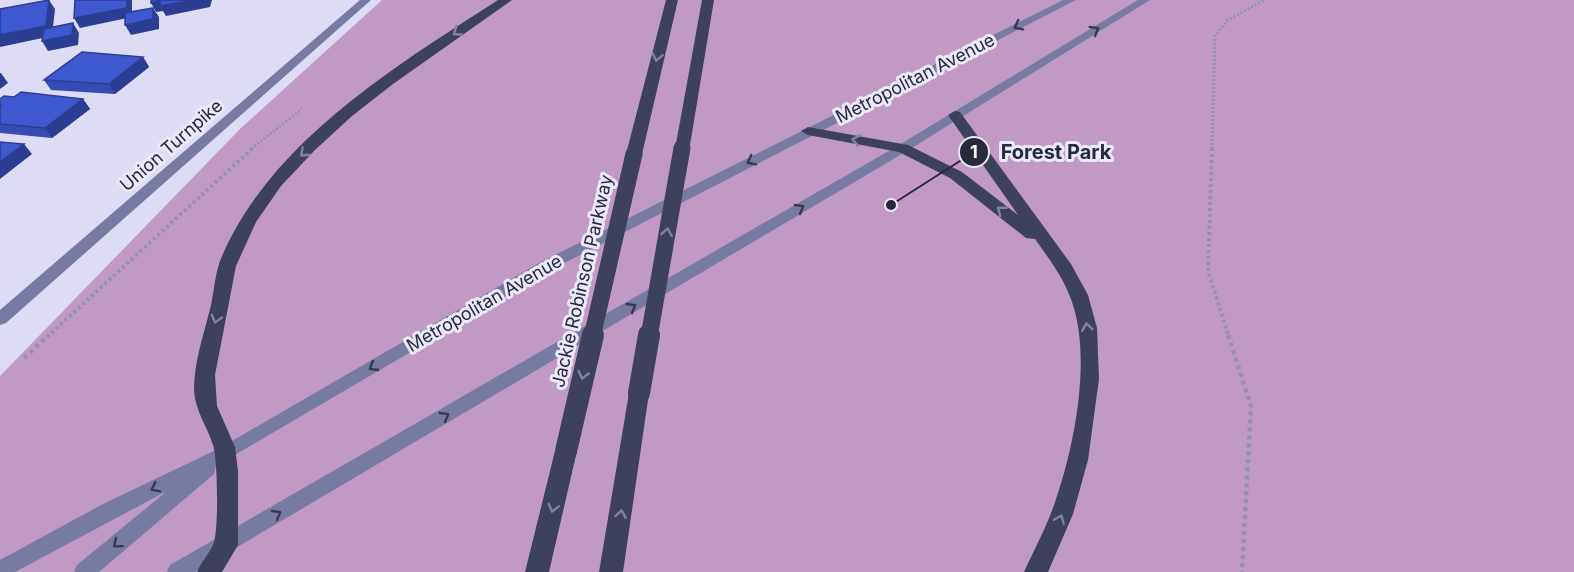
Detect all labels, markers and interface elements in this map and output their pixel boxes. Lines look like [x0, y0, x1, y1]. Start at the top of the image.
one-way arrow [1014, 19, 1025, 31]
one-way arrow [453, 25, 464, 36]
one-way arrow [1089, 26, 1099, 38]
street label: Metropolitan Avenue [832, 29, 998, 127]
one-way arrow [651, 51, 664, 61]
street label: Union Turnpike [115, 95, 227, 195]
callout: Forest Park [959, 133, 1124, 171]
one-way arrow [851, 134, 861, 147]
text: Forest Park [1001, 140, 1112, 164]
text: 1 [970, 141, 978, 162]
one-way arrow [300, 146, 311, 157]
one-way arrow [746, 154, 757, 165]
street label: Jackie Robinson Parkway [547, 173, 617, 389]
one-way arrow [794, 204, 804, 216]
one-way arrow [997, 206, 1008, 217]
one-way arrow [660, 228, 673, 238]
street label: Metropolitan Avenue [403, 250, 565, 356]
one-way arrow [625, 303, 636, 314]
one-way arrow [211, 313, 223, 323]
one-way arrow [1081, 323, 1093, 332]
one-way arrow [369, 360, 379, 372]
one-way arrow [578, 370, 591, 380]
one-way arrow [439, 412, 449, 423]
one-way arrow [151, 481, 162, 492]
one-way arrow [547, 502, 560, 512]
one-way arrow [271, 510, 281, 522]
one-way arrow [614, 510, 627, 520]
one-way arrow [1053, 514, 1065, 525]
one-way arrow [113, 537, 124, 548]

